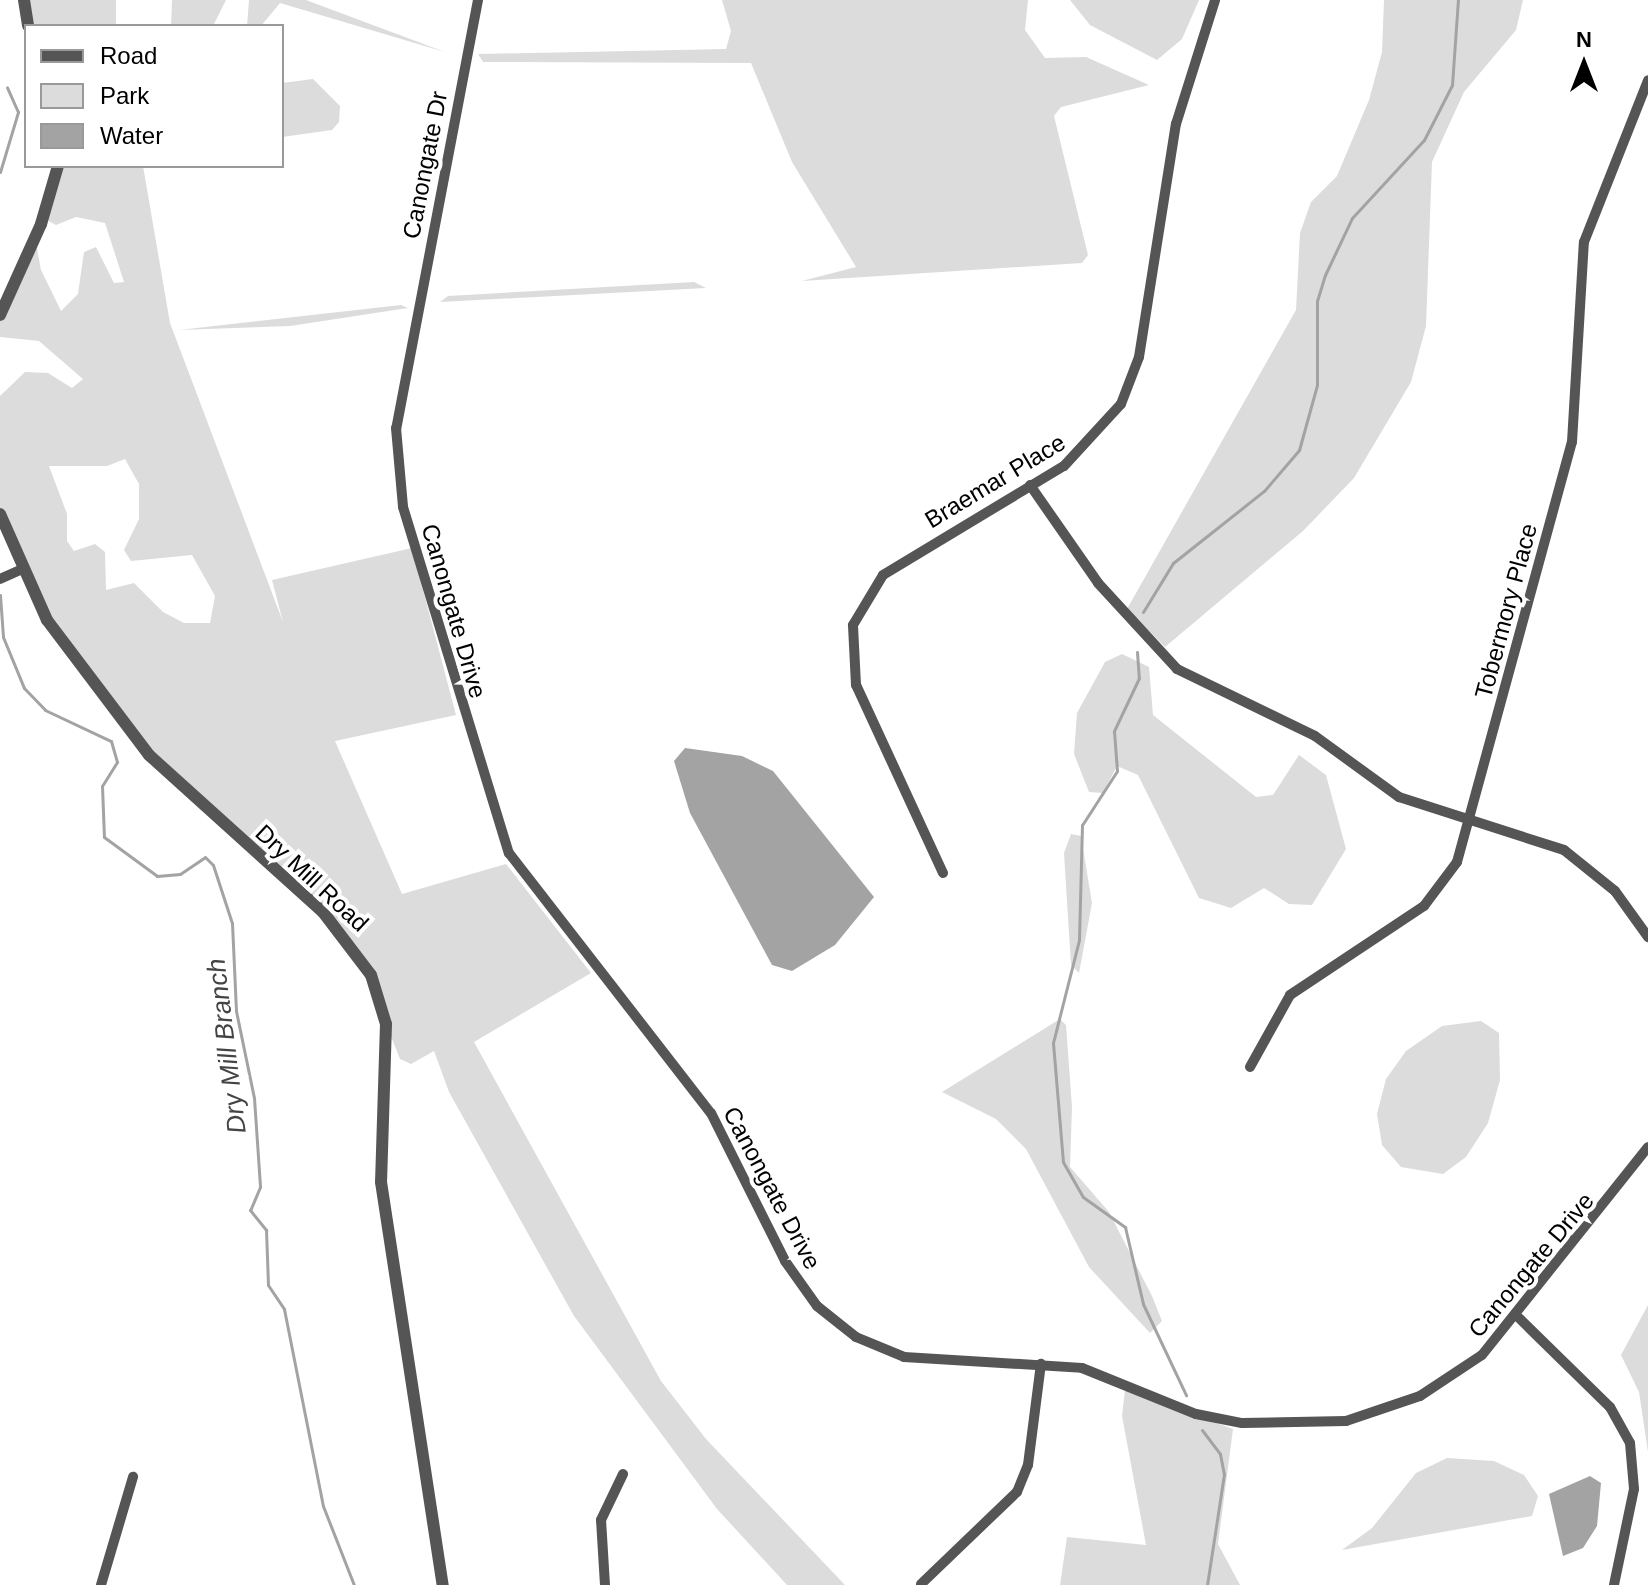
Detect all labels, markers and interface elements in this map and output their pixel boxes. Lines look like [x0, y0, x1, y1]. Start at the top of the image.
legend [24, 24, 284, 168]
north arrow [1544, 24, 1624, 104]
text: N [1576, 27, 1592, 52]
text: Road [100, 42, 157, 69]
text: Park [100, 82, 149, 109]
street label: Canongate Dr [397, 89, 453, 241]
text: Water [100, 122, 163, 149]
street label: Braemar Place [920, 428, 1070, 534]
street label: Canongate Drive [415, 520, 493, 702]
street label: Tobermory Place [1469, 520, 1543, 702]
street label: Dry Mill Road [250, 818, 374, 938]
water label: Dry Mill Branch [201, 957, 253, 1135]
street label: Canongate Drive [717, 1102, 827, 1274]
street label: Canongate Drive [1462, 1187, 1600, 1343]

